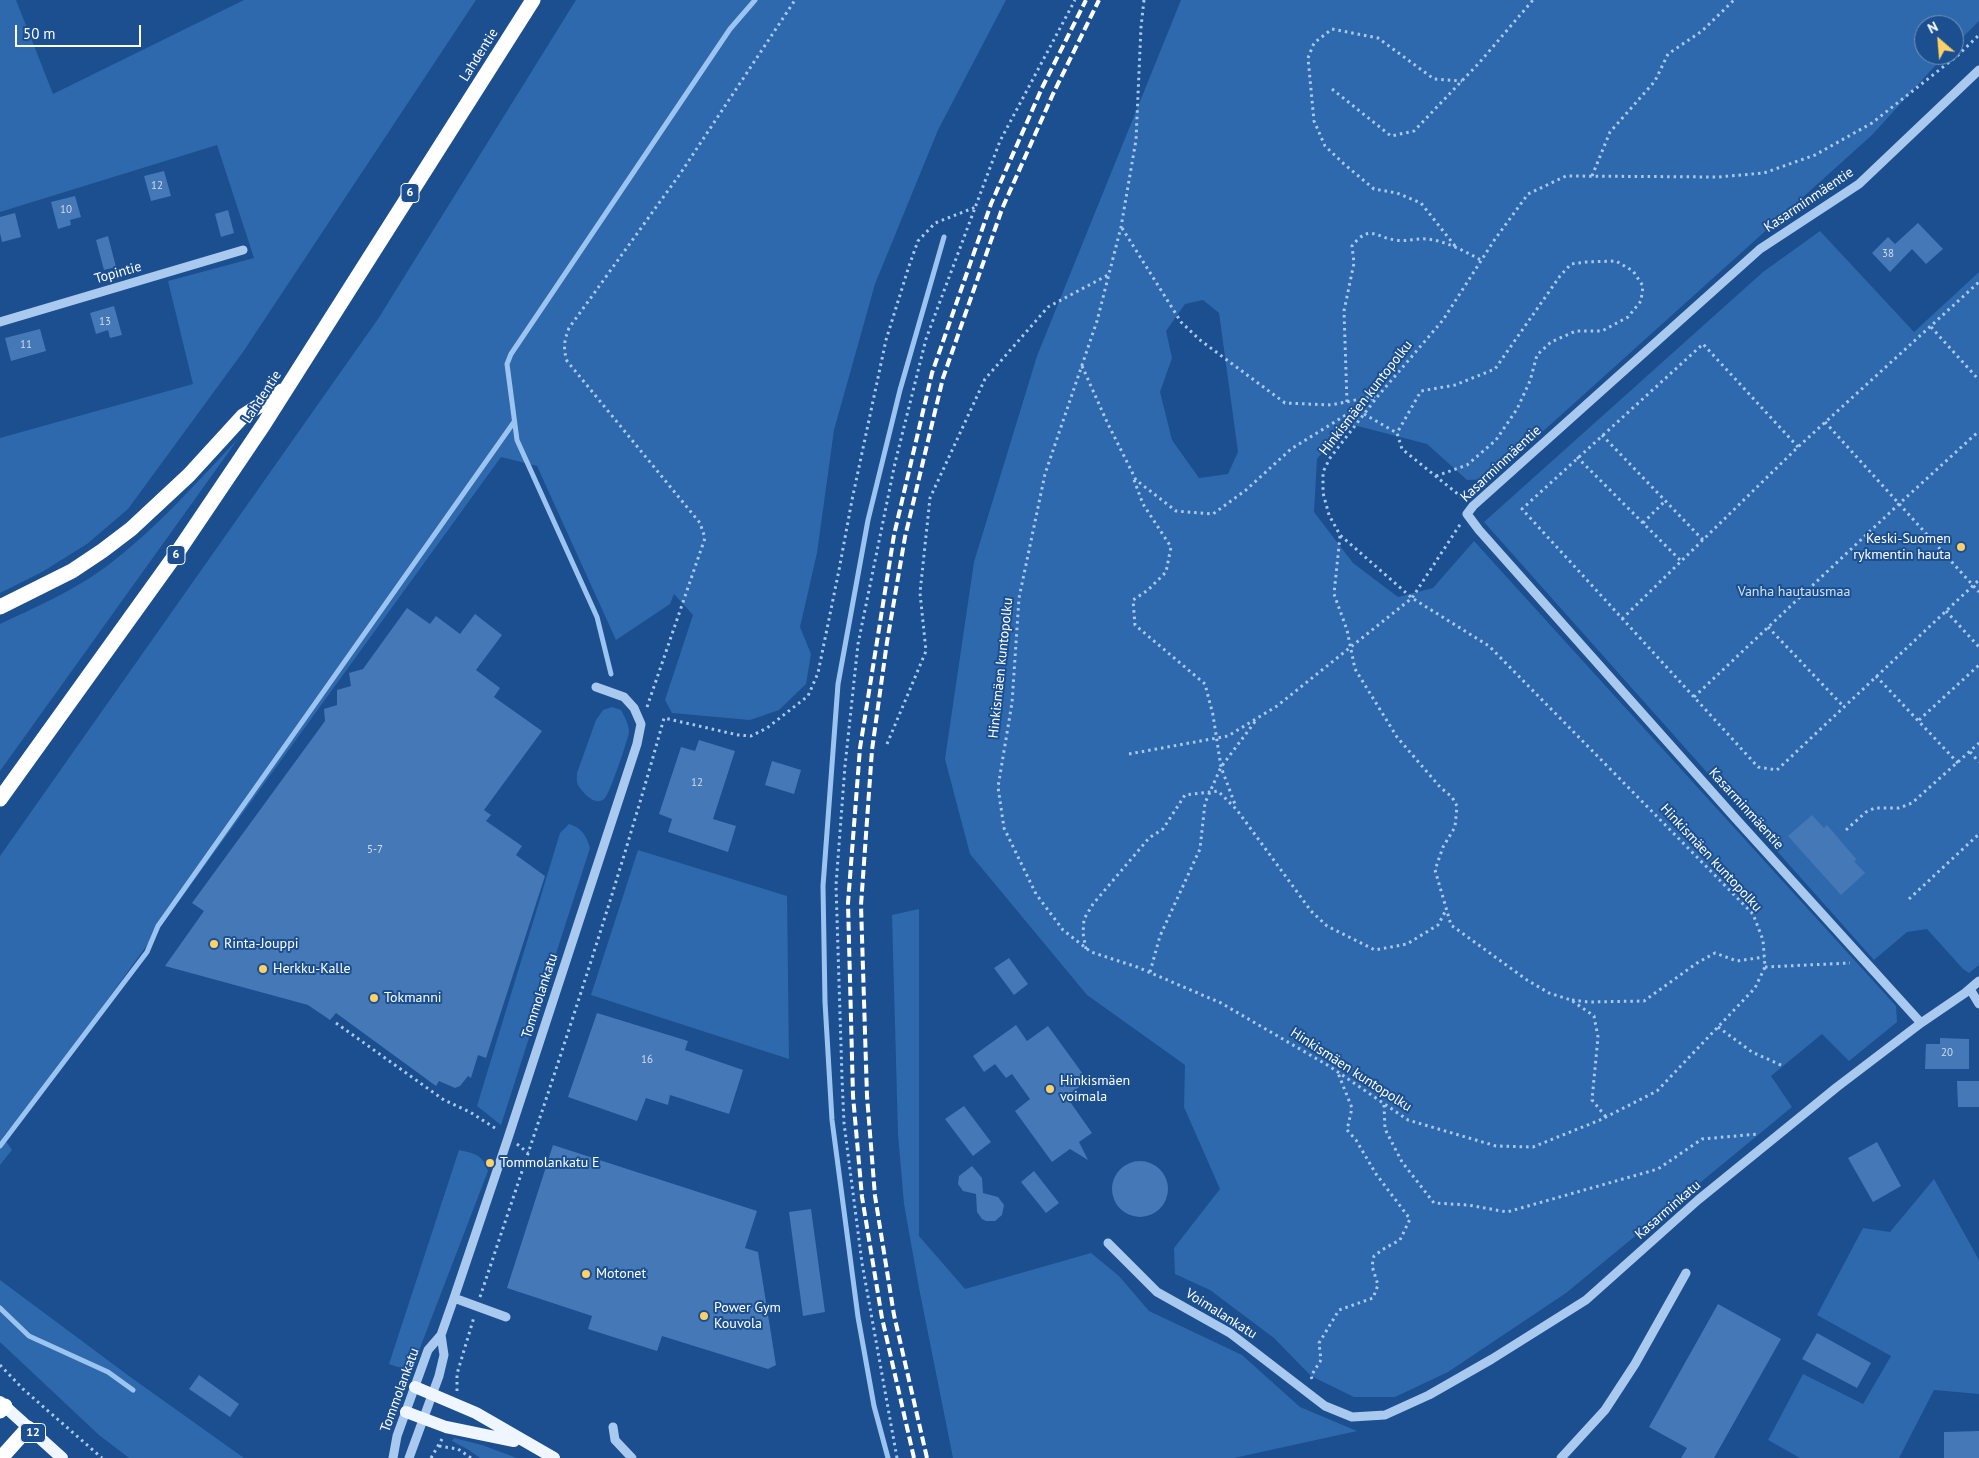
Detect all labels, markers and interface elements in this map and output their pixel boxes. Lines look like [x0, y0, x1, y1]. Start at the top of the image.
scale bar [18, 15, 144, 47]
north arrow [1914, 15, 1964, 65]
text: N [1924, 17, 1941, 38]
text: 50 m [23, 24, 56, 43]
street label: Lahdentie [456, 25, 502, 85]
street label: Kasarminmäentie [1761, 164, 1857, 236]
house number: 12 [151, 179, 163, 193]
road number: 6 [401, 184, 419, 202]
house number: 10 [60, 203, 72, 217]
house number: 38 [1882, 247, 1894, 261]
street label: Topintie [93, 258, 143, 288]
house number: 13 [99, 315, 111, 329]
street label: Hinkismäen kuntopolku [1316, 337, 1416, 459]
house number: 11 [20, 338, 32, 352]
street label: Lahdentie [239, 367, 285, 427]
street label: Kasarminmäentie [1457, 422, 1545, 506]
place label: Keski-Suomen rykmentin hauta [1853, 531, 1951, 564]
marker: Keski-Suomen rykmentin hauta [1955, 541, 1967, 553]
road number: 6 [167, 546, 185, 564]
park label: Vanha hautausmaa [1738, 584, 1850, 600]
street label: Hinkismäen kuntopolku [985, 597, 1017, 739]
street label: Kasarminmäentie [1705, 765, 1787, 853]
house number: 12 [691, 776, 703, 790]
street label: Hinkismäen kuntopolku [1657, 801, 1765, 915]
house number: 5-7 [367, 843, 383, 857]
place label: Rinta-Jouppi [224, 936, 298, 952]
marker: Rinta-Jouppi [208, 938, 220, 950]
street label: Tommolankatu [518, 951, 562, 1041]
place label: Herkku-Kalle [273, 961, 351, 977]
marker: Herkku-Kalle [257, 963, 269, 975]
place label: Tokmanni [384, 990, 442, 1006]
marker: Tokmanni [368, 992, 380, 1004]
street label: Hinkismäen kuntopolku [1287, 1024, 1415, 1116]
house number: 20 [1941, 1046, 1953, 1060]
house number: 16 [641, 1053, 653, 1067]
place label: Hinkismäen voimala [1060, 1073, 1130, 1106]
marker: Hinkismäen voimala [1044, 1083, 1056, 1095]
place label: Tommolankatu E [500, 1155, 600, 1171]
marker: Tommolankatu E [484, 1157, 496, 1169]
street label: Kasarminkatu [1632, 1177, 1704, 1243]
place label: Motonet [596, 1266, 646, 1282]
marker: Motonet [580, 1268, 592, 1280]
street label: Voimalankatu [1182, 1285, 1260, 1343]
place label: Power Gym Kouvola [714, 1300, 781, 1332]
marker: Power Gym Kouvola [698, 1310, 710, 1322]
street label: Tommolankatu [377, 1346, 423, 1434]
road number: 12 [20, 1424, 46, 1442]

